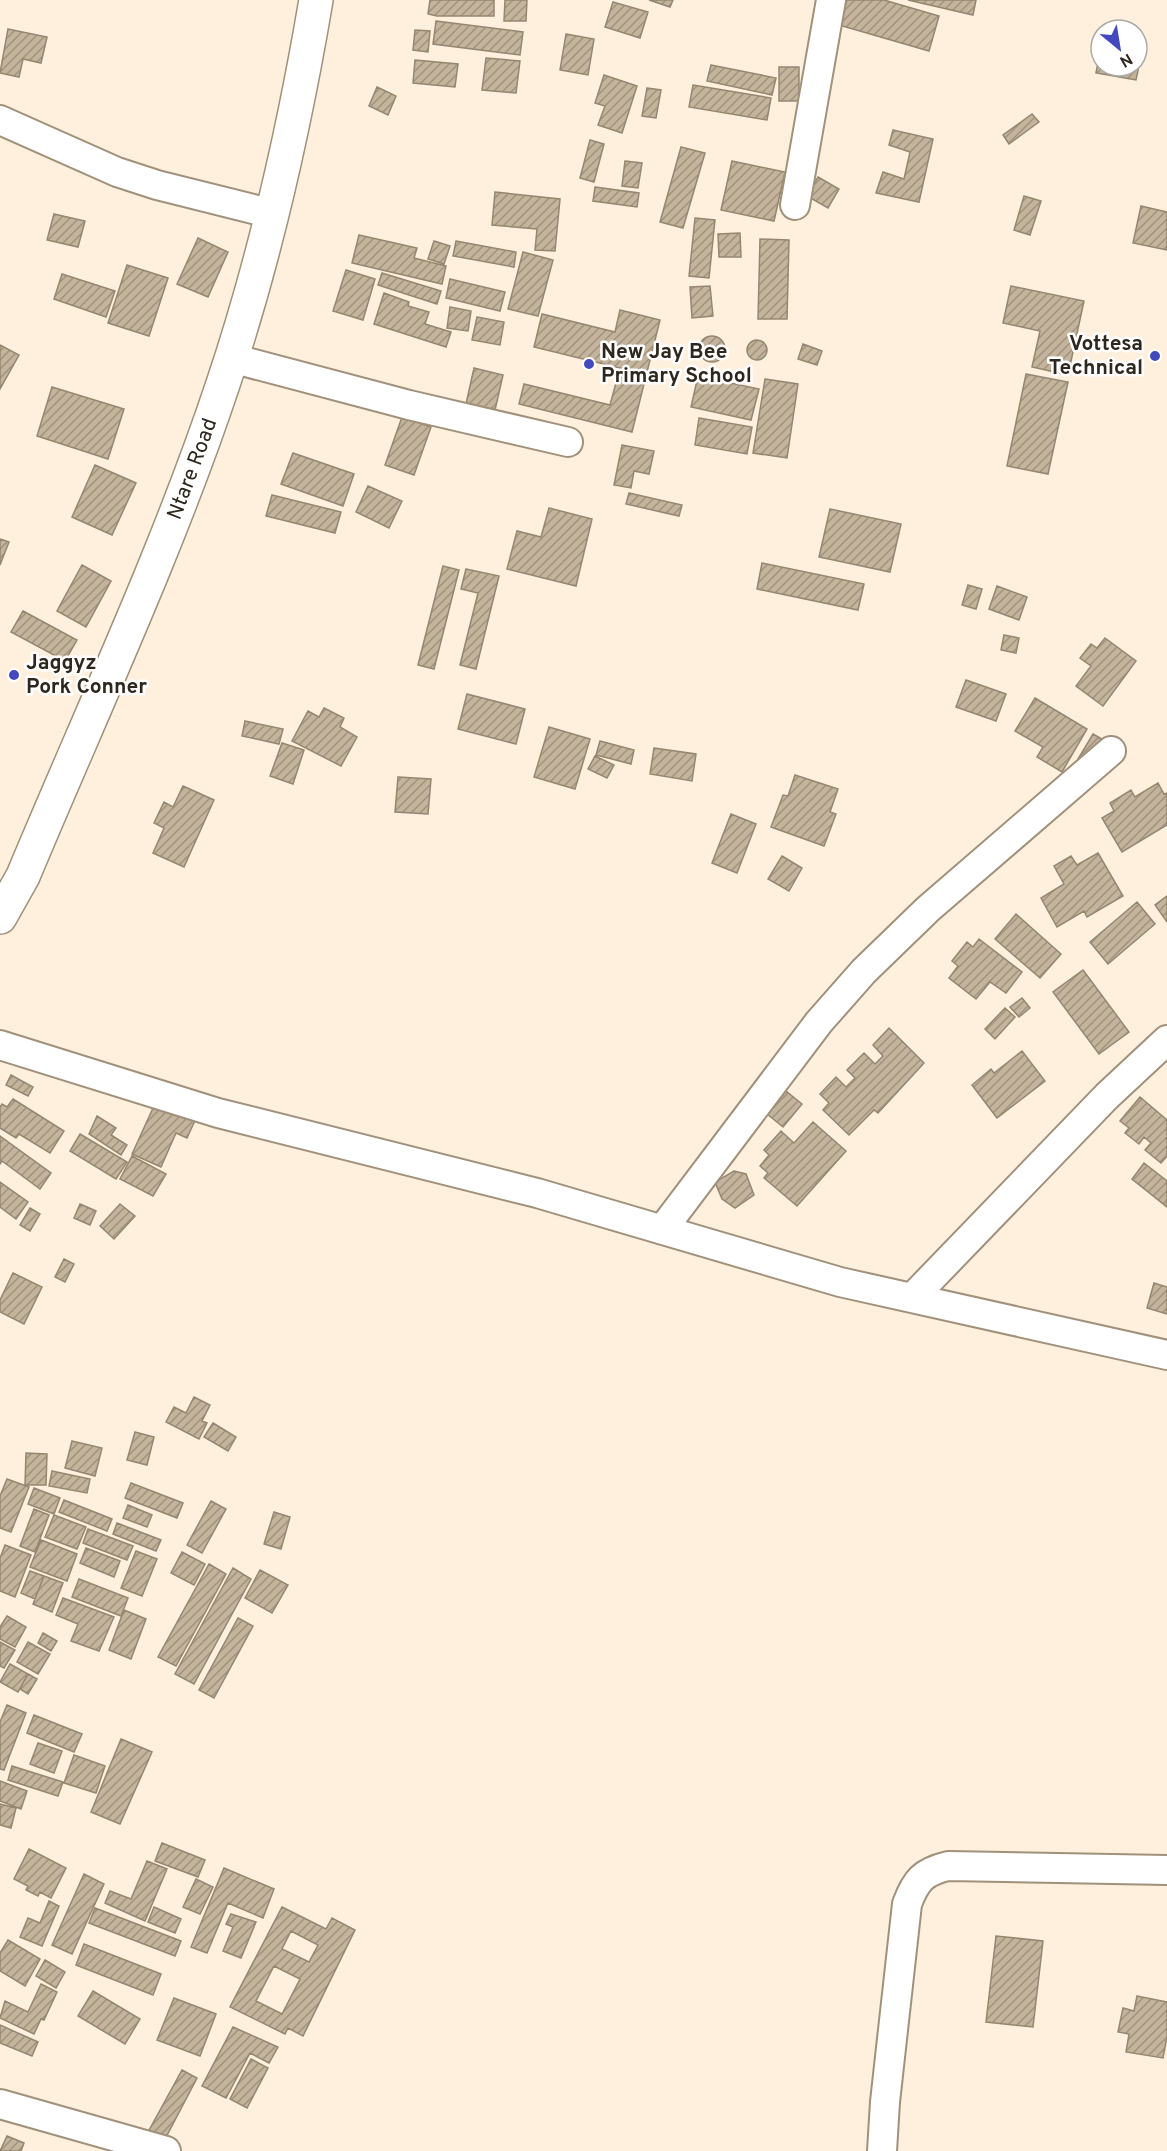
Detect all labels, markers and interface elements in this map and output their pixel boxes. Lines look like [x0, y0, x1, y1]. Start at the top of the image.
north arrow [1089, 18, 1149, 78]
text: N [1116, 48, 1135, 71]
place label: Vottesa Technical [1049, 331, 1143, 382]
place label: New Jay Bee Primary School [601, 339, 752, 390]
marker: Vottesa Technical [1148, 349, 1162, 363]
marker: New Jay Bee Primary School [582, 357, 596, 371]
street label: Ntare Road [161, 415, 224, 524]
place label: Jaggyz Pork Conner [26, 650, 147, 701]
marker: Jaggyz Pork Conner [7, 668, 21, 682]

